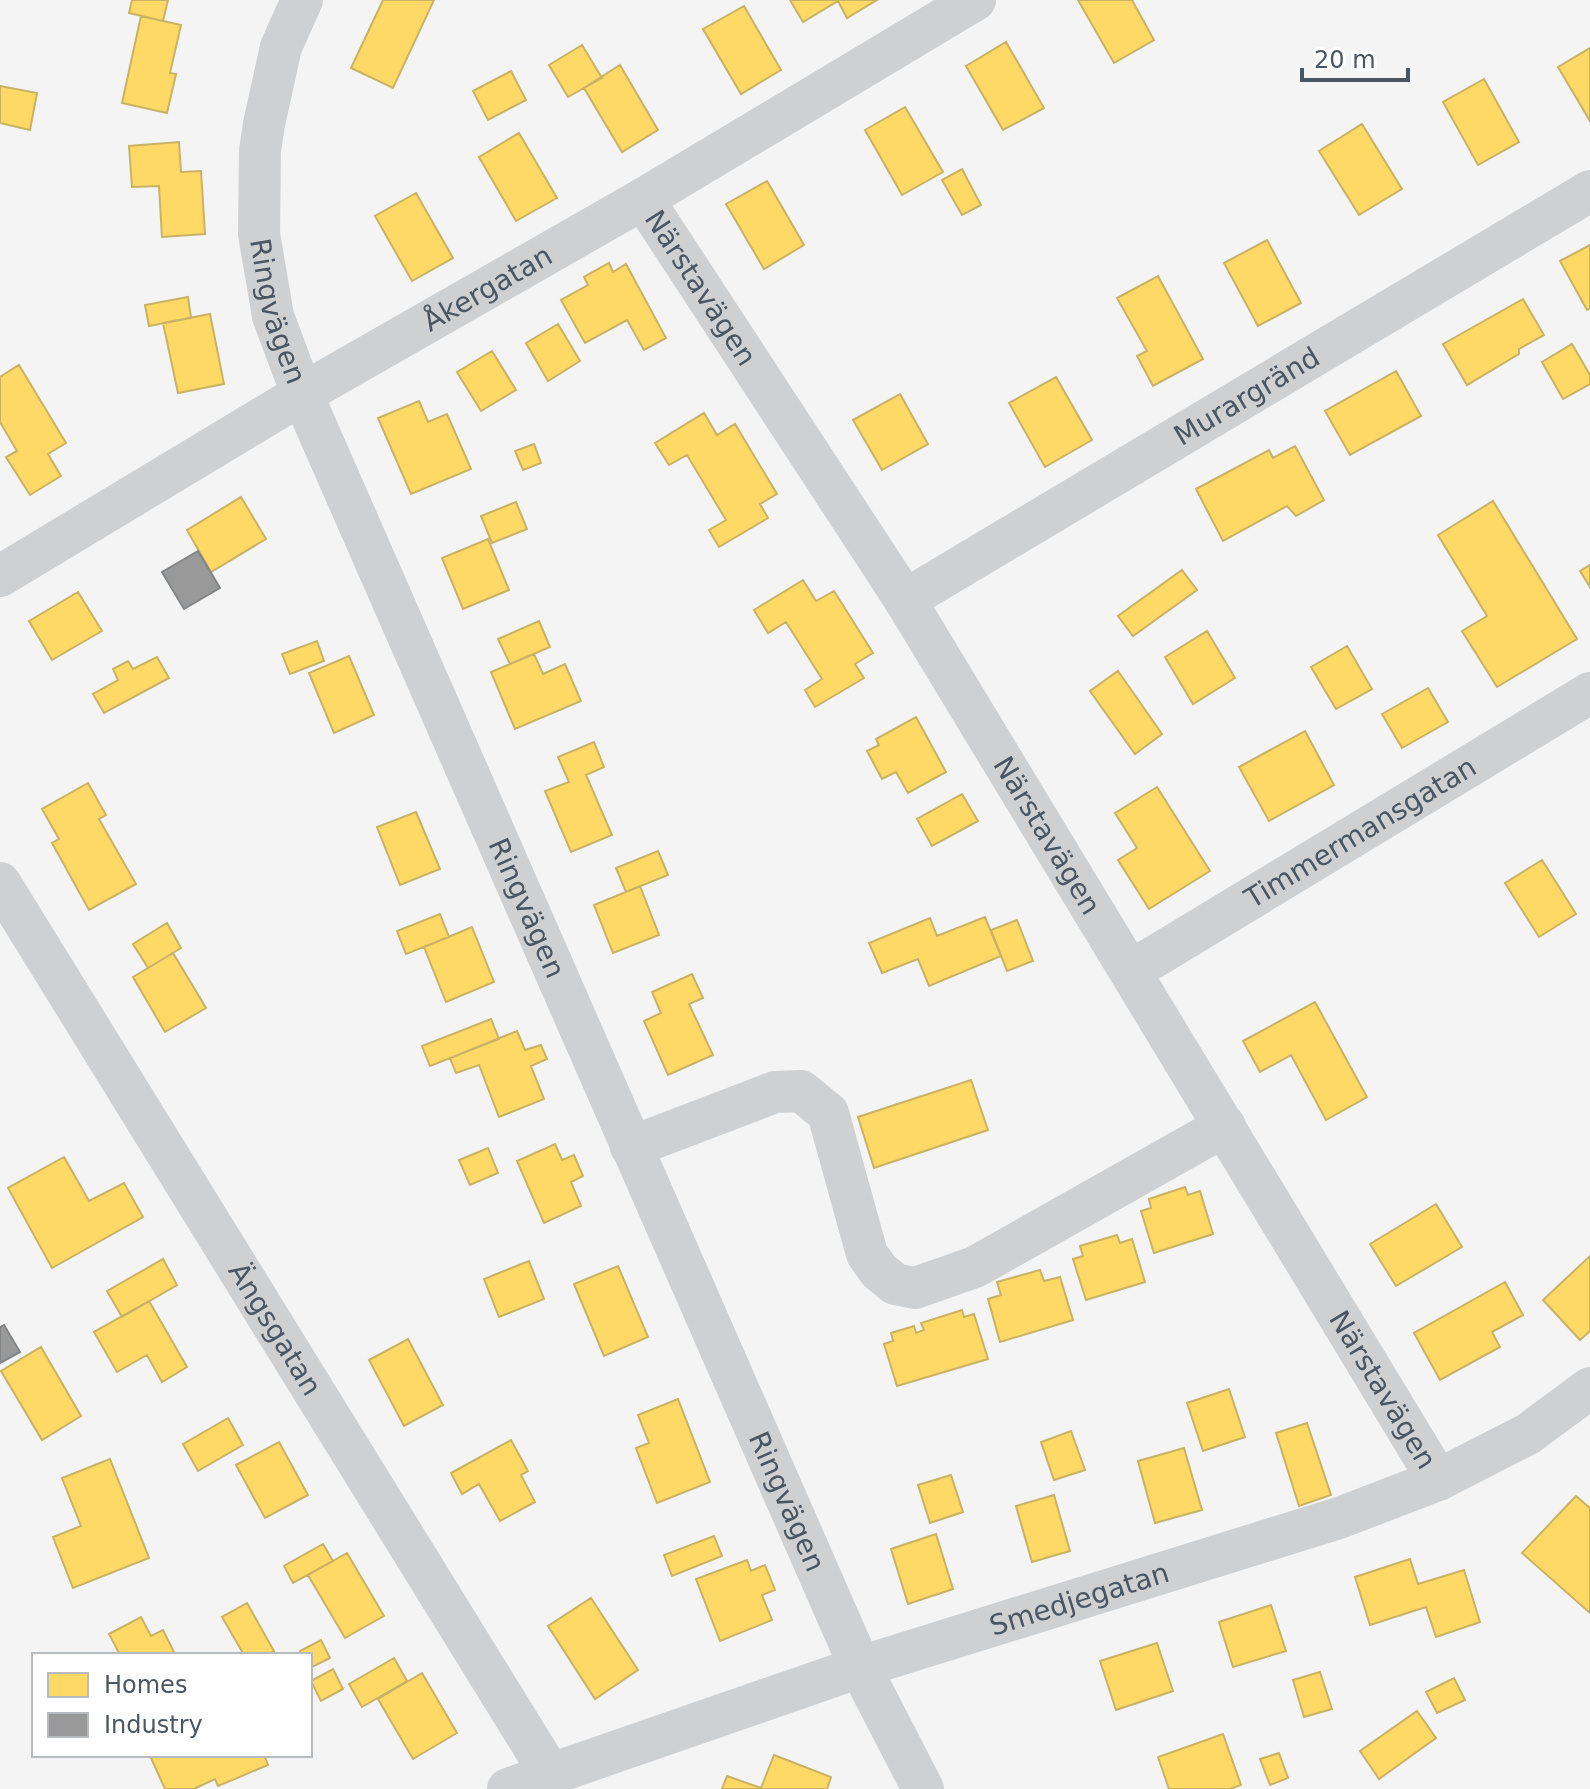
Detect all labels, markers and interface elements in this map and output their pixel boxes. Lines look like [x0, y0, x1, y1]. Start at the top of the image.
scale bar [1302, 32, 1408, 82]
text: 20 m [1314, 46, 1376, 74]
street label: Närstavägen [638, 204, 763, 372]
street label: Ringvägen [243, 236, 313, 388]
street label: Åkergatan [417, 239, 558, 338]
street label: Murargränd [1168, 340, 1326, 453]
street label: Närstavägen [987, 750, 1107, 921]
street label: Timmermansgatan [1238, 750, 1482, 916]
street label: Ringvägen [482, 833, 572, 983]
street label: Ängsgatan [221, 1257, 328, 1402]
street label: Närstavägen [1322, 1305, 1443, 1475]
street label: Ringvägen [742, 1426, 832, 1576]
street label: Smedjegatan [986, 1556, 1173, 1643]
legend [32, 1653, 312, 1757]
text: Homes [104, 1671, 187, 1699]
text: Industry [104, 1711, 203, 1739]

